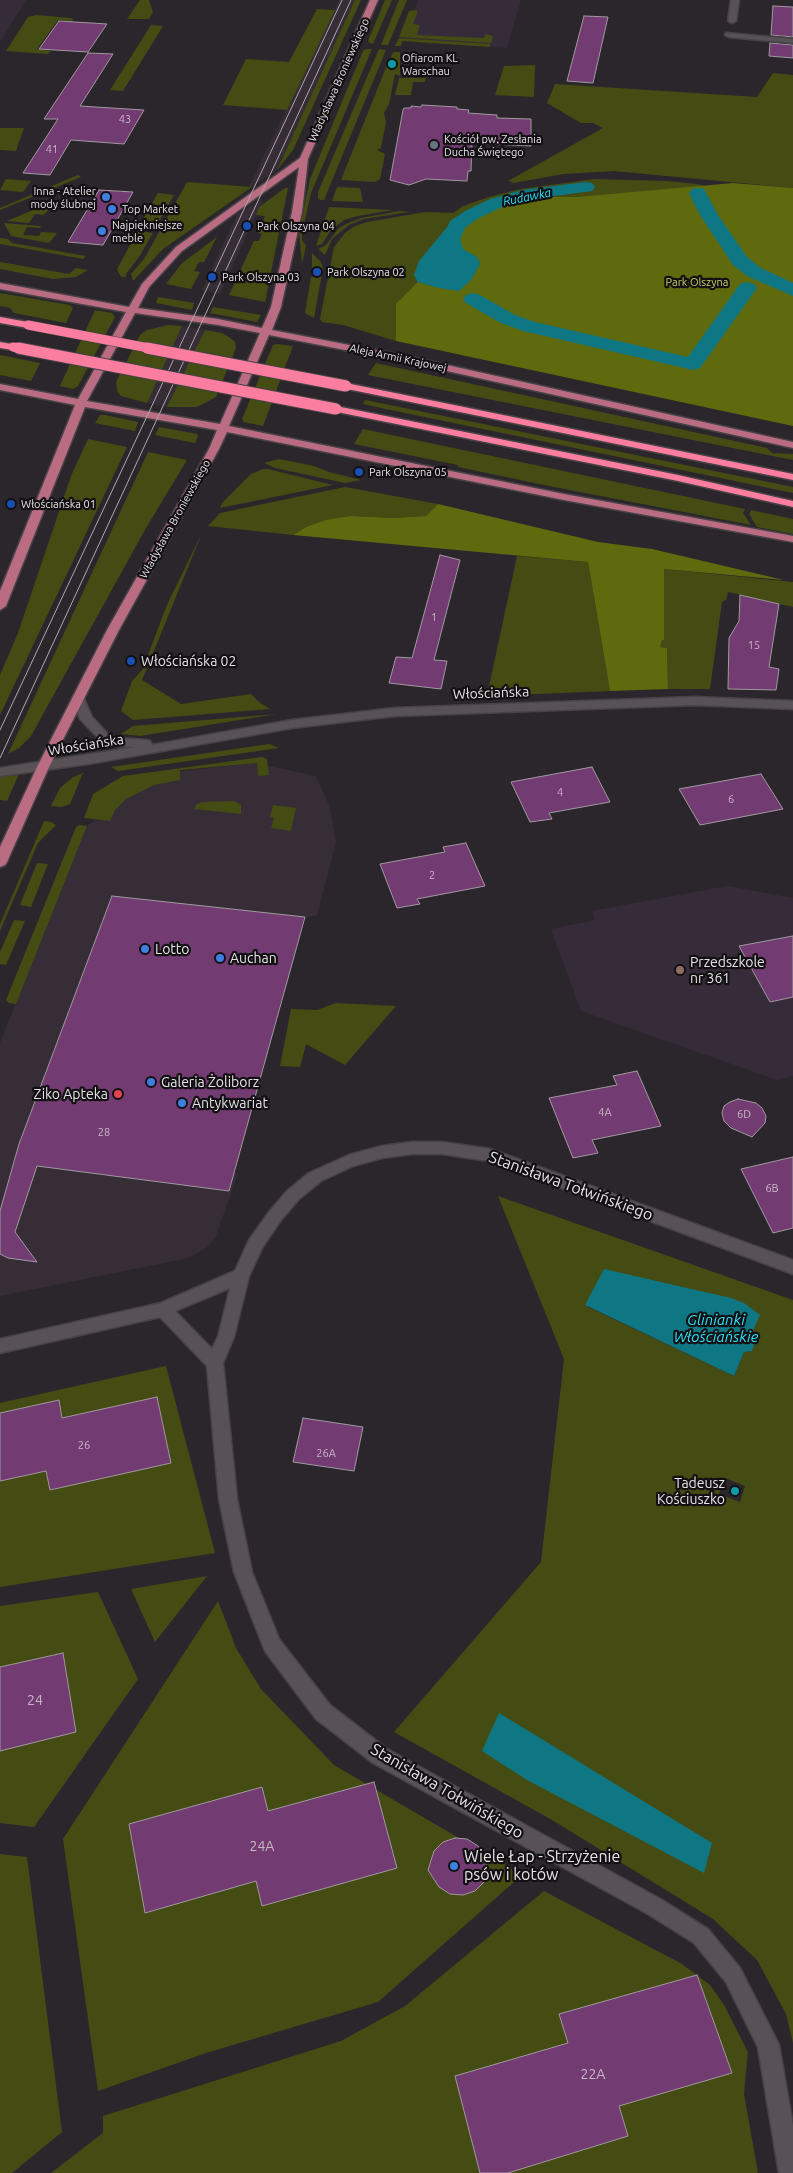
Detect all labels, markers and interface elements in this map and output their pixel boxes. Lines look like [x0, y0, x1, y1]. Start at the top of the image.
street label: Władysława Broniewskiego [306, 16, 372, 144]
place label: Ofiarom KL Warschau [402, 51, 458, 77]
marker: Ofiarom KL Warschau [386, 58, 398, 70]
house number: 43 [119, 112, 131, 126]
place label: Kościół pw. Zesłania Ducha Świętego [444, 132, 542, 158]
marker: Kościół pw. Zesłania Ducha Świętego [428, 139, 440, 151]
house number: 41 [46, 142, 58, 156]
place label: Inna - Atelier mody ślubnej [30, 184, 96, 210]
water label: Rudawka [502, 185, 552, 209]
marker: Inna - Atelier mody ślubnej [100, 191, 112, 203]
place label: Top Market [122, 202, 178, 216]
marker: Top Market [106, 203, 118, 215]
place label: Najpiękniejsze meble [112, 218, 182, 244]
place label: Park Olszyna 04 [257, 219, 335, 233]
marker: Park Olszyna 04 [241, 220, 253, 232]
marker: Najpiękniejsze meble [96, 225, 108, 237]
place label: Park Olszyna 02 [327, 265, 405, 279]
marker: Park Olszyna 02 [311, 266, 323, 278]
place label: Park Olszyna 03 [222, 270, 300, 284]
marker: Park Olszyna 03 [206, 271, 218, 283]
park label: Park Olszyna [666, 275, 728, 289]
street label: Aleja Armii Krajowej [348, 341, 448, 375]
street label: Władysława Broniewskiego [137, 457, 213, 581]
place label: Park Olszyna 05 [369, 465, 447, 479]
marker: Park Olszyna 05 [353, 466, 365, 478]
place label: Włościańska 01 [21, 497, 96, 511]
marker: Włościańska 01 [5, 498, 17, 510]
house number: 1 [431, 610, 437, 624]
house number: 15 [748, 638, 760, 652]
place label: Włościańska 02 [141, 653, 236, 669]
marker: Włościańska 02 [125, 655, 137, 667]
street label: Włościańska [453, 683, 529, 703]
street label: Włościańska [47, 731, 125, 759]
house number: 4 [557, 785, 563, 799]
house number: 6 [728, 792, 734, 806]
house number: 2 [429, 868, 435, 882]
place label: Lotto [155, 941, 189, 957]
marker: Lotto [139, 943, 151, 955]
place label: Auchan [230, 950, 277, 966]
marker: Auchan [214, 952, 226, 964]
place label: Przedszkole nr 361 [690, 954, 765, 986]
marker: Przedszkole nr 361 [674, 964, 686, 976]
place label: Galeria Żoliborz [161, 1074, 259, 1090]
marker: Galeria Żoliborz [145, 1076, 157, 1088]
place label: Ziko Apteka [34, 1086, 108, 1102]
marker: Ziko Apteka [112, 1088, 124, 1100]
place label: Antykwariat [192, 1095, 268, 1111]
marker: Antykwariat [176, 1097, 188, 1109]
house number: 4A [598, 1105, 612, 1119]
house number: 6D [737, 1107, 751, 1121]
house number: 28 [98, 1125, 110, 1139]
street label: Stanisława Tołwińskiego [486, 1147, 656, 1225]
house number: 6B [765, 1181, 779, 1195]
water label: Glinianki Włościańskie [674, 1311, 758, 1346]
house number: 26 [78, 1438, 90, 1452]
house number: 26A [316, 1446, 336, 1460]
place label: Tadeusz Kościuszko [657, 1475, 725, 1508]
marker: Tadeusz Kościuszko [729, 1485, 741, 1497]
house number: 24 [27, 1692, 43, 1708]
street label: Stanisława Tołwińskiego [367, 1739, 527, 1843]
house number: 24A [250, 1838, 274, 1854]
place label: Wiele Łap - Strzyżenie psów i kotów [464, 1847, 620, 1885]
marker: Wiele Łap - Strzyżenie psów i kotów [448, 1860, 460, 1872]
house number: 22A [581, 2066, 605, 2082]

